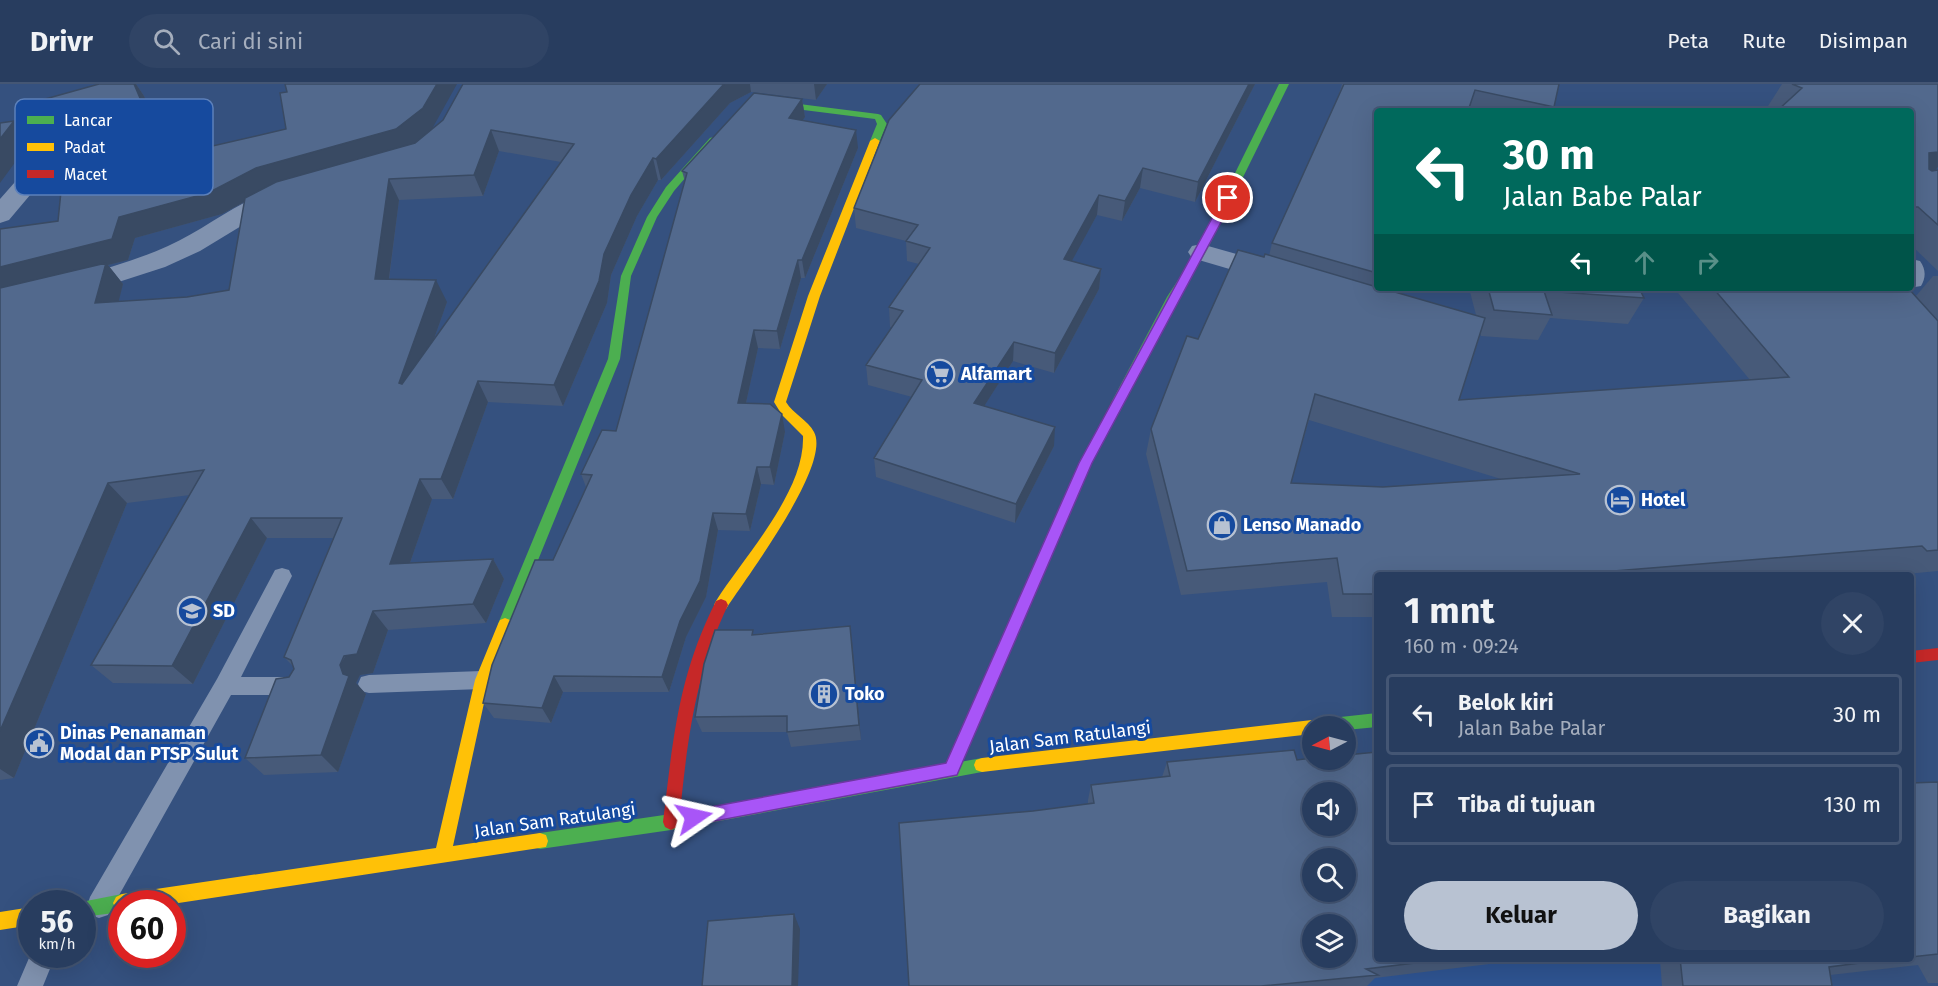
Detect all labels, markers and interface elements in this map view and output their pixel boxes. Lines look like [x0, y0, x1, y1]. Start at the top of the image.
search box [129, 14, 549, 68]
text: Drivr [30, 25, 93, 58]
icon: search [150, 25, 183, 58]
text: Cari di sini [198, 28, 303, 55]
text: Peta [1667, 28, 1709, 54]
text: Rute [1742, 28, 1786, 54]
text: Disimpan [1819, 28, 1908, 54]
legend [15, 99, 213, 195]
text: Lancar [64, 111, 113, 130]
text: 30 m [1503, 130, 1595, 180]
icon: left [1404, 132, 1482, 210]
text: Padat [64, 138, 105, 157]
text: Macet [64, 165, 107, 184]
pin [1202, 172, 1253, 223]
icon: arrive [1211, 181, 1244, 214]
text: Jalan Babe Palar [1503, 181, 1702, 213]
icon: left [1565, 246, 1598, 279]
icon: ahead [1628, 246, 1661, 279]
icon: right [1691, 246, 1724, 279]
supermarket icon: Alfamart [924, 358, 956, 390]
place label: Alfamart [960, 363, 1033, 385]
hotel icon: Hotel [1604, 484, 1636, 516]
place label: Hotel [1641, 489, 1686, 511]
shop icon: Lenso Manado [1206, 509, 1238, 541]
place label: Lenso Manado [1243, 514, 1361, 536]
text: 1 mnt [1404, 589, 1494, 633]
button: close [1821, 592, 1884, 655]
school or university icon: SD [176, 595, 208, 627]
place label: SD [213, 600, 235, 622]
text: 160 m · 09:24 [1404, 634, 1519, 658]
building icon: Toko [808, 678, 840, 710]
place label: Toko [845, 683, 884, 705]
text: Belok kiri [1458, 689, 1554, 716]
icon: left [1407, 698, 1440, 731]
text: 30 m [1833, 701, 1881, 728]
street label: Jalan Sam Ratulangi [988, 716, 1152, 758]
north arrow [1302, 716, 1356, 770]
map controls [1302, 716, 1356, 968]
text: Jalan Babe Palar [1458, 716, 1605, 740]
place label: Dinas Penanaman Modal dan PTSP Sulut [60, 722, 239, 765]
public building icon: Dinas Penanaman Modal dan PTSP Sulut [23, 727, 55, 759]
button: sound [1302, 782, 1356, 836]
position arrow [662, 785, 726, 849]
icon: arrive [1407, 788, 1440, 821]
text: Tiba di tujuan [1458, 791, 1595, 818]
text: 130 m [1824, 791, 1881, 818]
street label: Jalan Sam Ratulangi [473, 798, 637, 842]
button: search [1302, 848, 1356, 902]
button: Keluar [1404, 881, 1638, 950]
button: Bagikan [1650, 881, 1884, 950]
speed limit sign: 60 [108, 890, 186, 968]
text: 56 [40, 904, 73, 940]
button: layers [1302, 914, 1356, 968]
text: km/h [38, 935, 76, 953]

